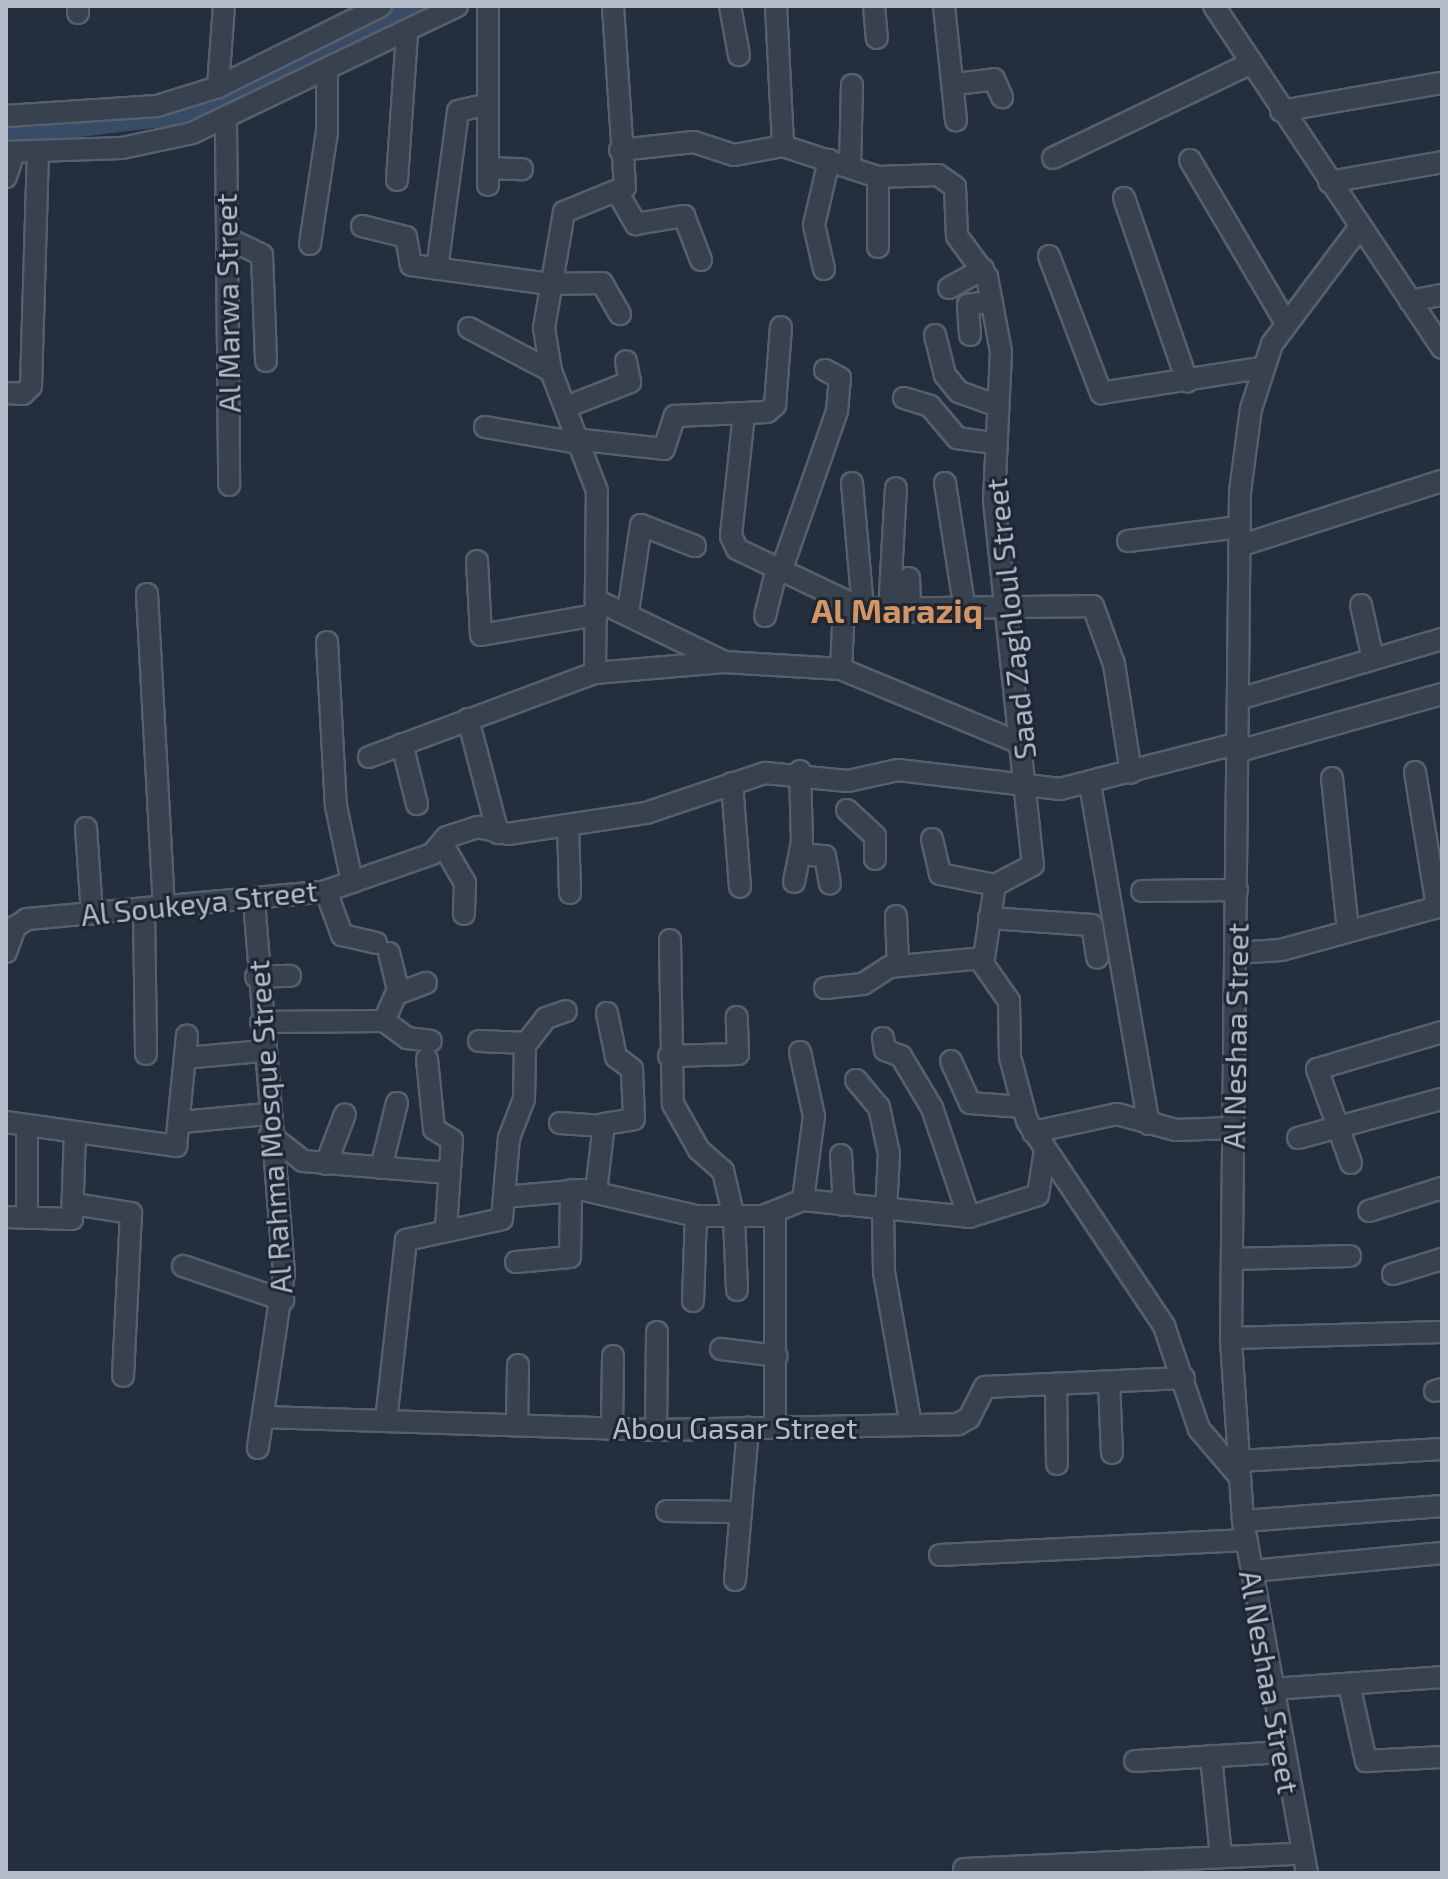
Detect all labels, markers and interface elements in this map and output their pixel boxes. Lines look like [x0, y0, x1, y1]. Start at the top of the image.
street label: Al Marwa Street [207, 193, 247, 413]
street label: Saad Zaghloul Street [977, 476, 1043, 762]
district label: Al Maraziq [811, 590, 983, 630]
street label: Al Soukeya Street [79, 872, 319, 932]
street label: Al Neshaa Street [1215, 922, 1255, 1150]
street label: Al Rahma Mosque Street [239, 959, 299, 1295]
street label: Abou Gasar Street [612, 1409, 858, 1445]
street label: Al Neshaa Street [1233, 1567, 1307, 1797]

